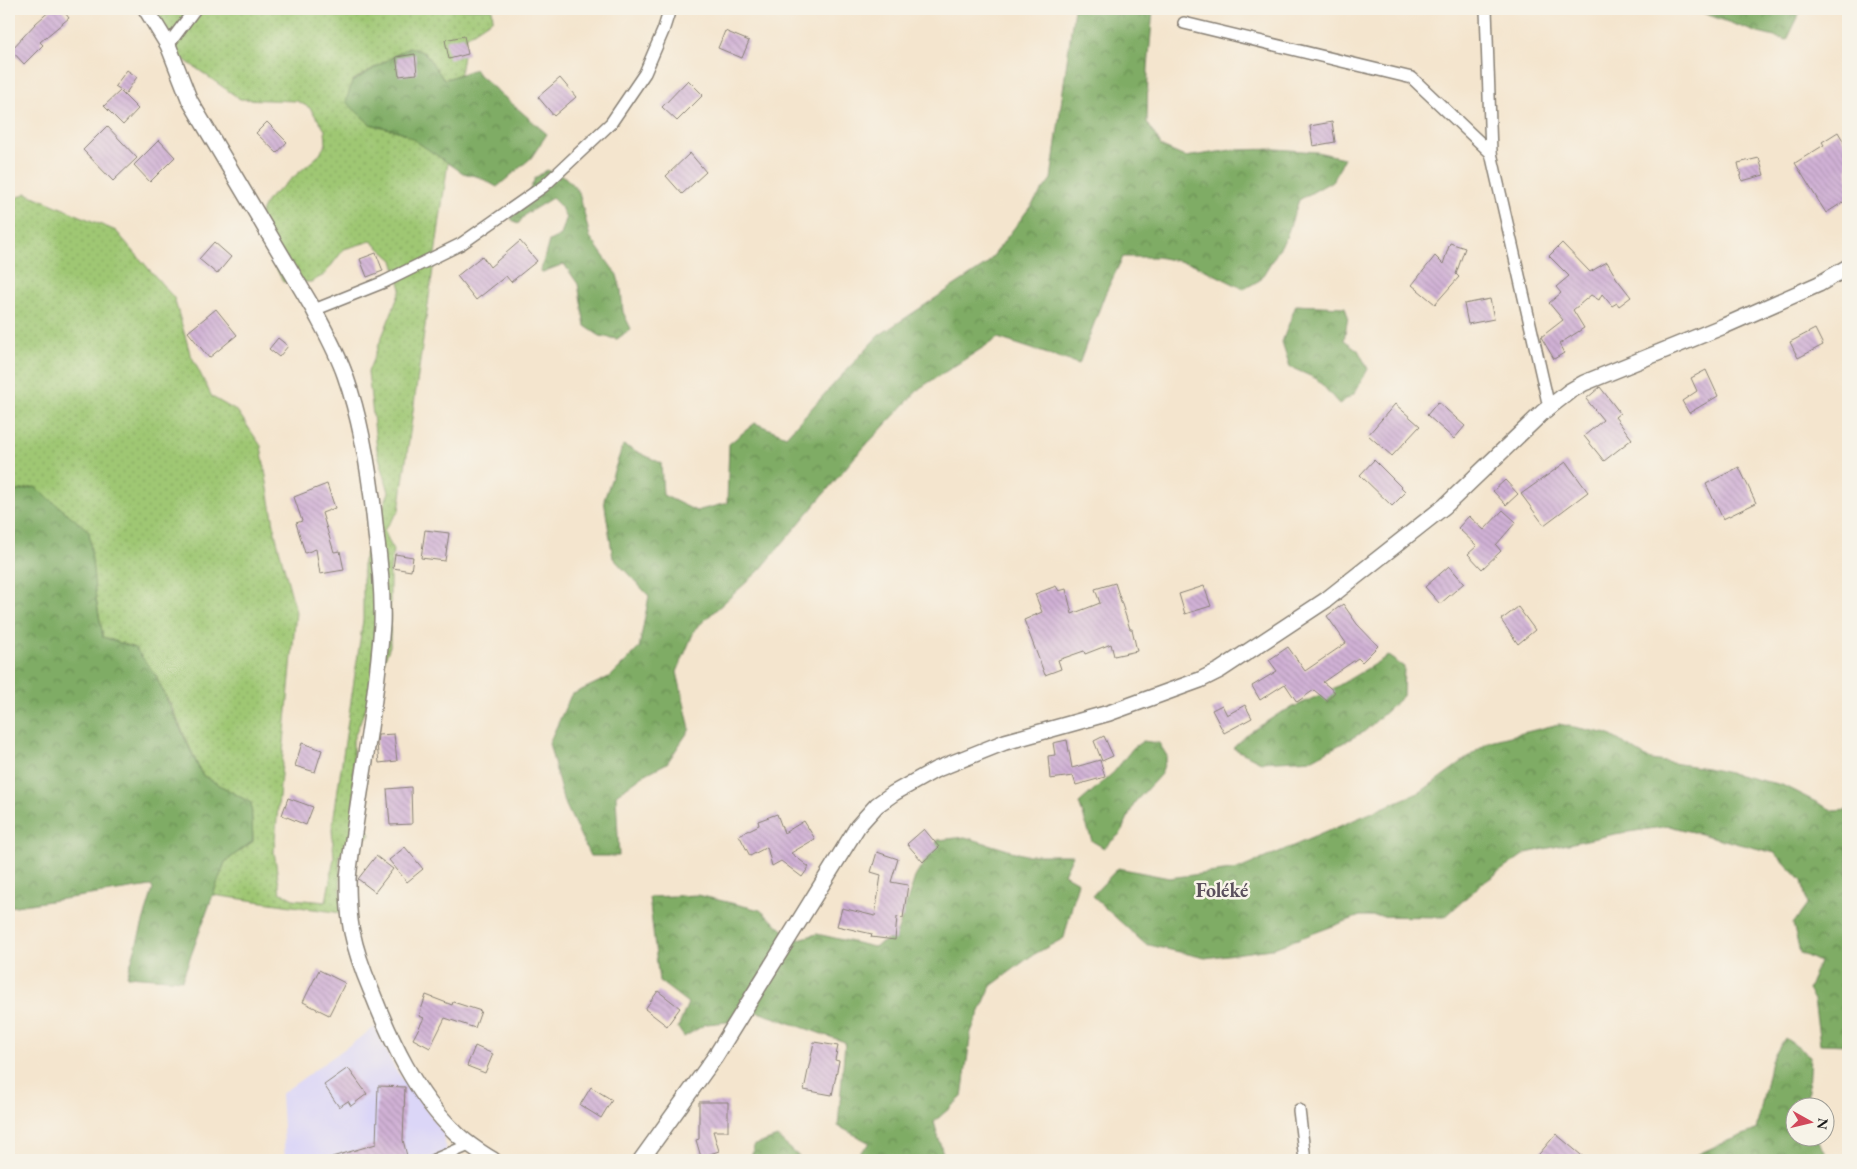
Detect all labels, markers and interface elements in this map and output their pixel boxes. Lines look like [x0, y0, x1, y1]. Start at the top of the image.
district label: Foléké [1196, 877, 1248, 903]
north arrow [1784, 1096, 1834, 1146]
text: N [1813, 1117, 1833, 1131]

